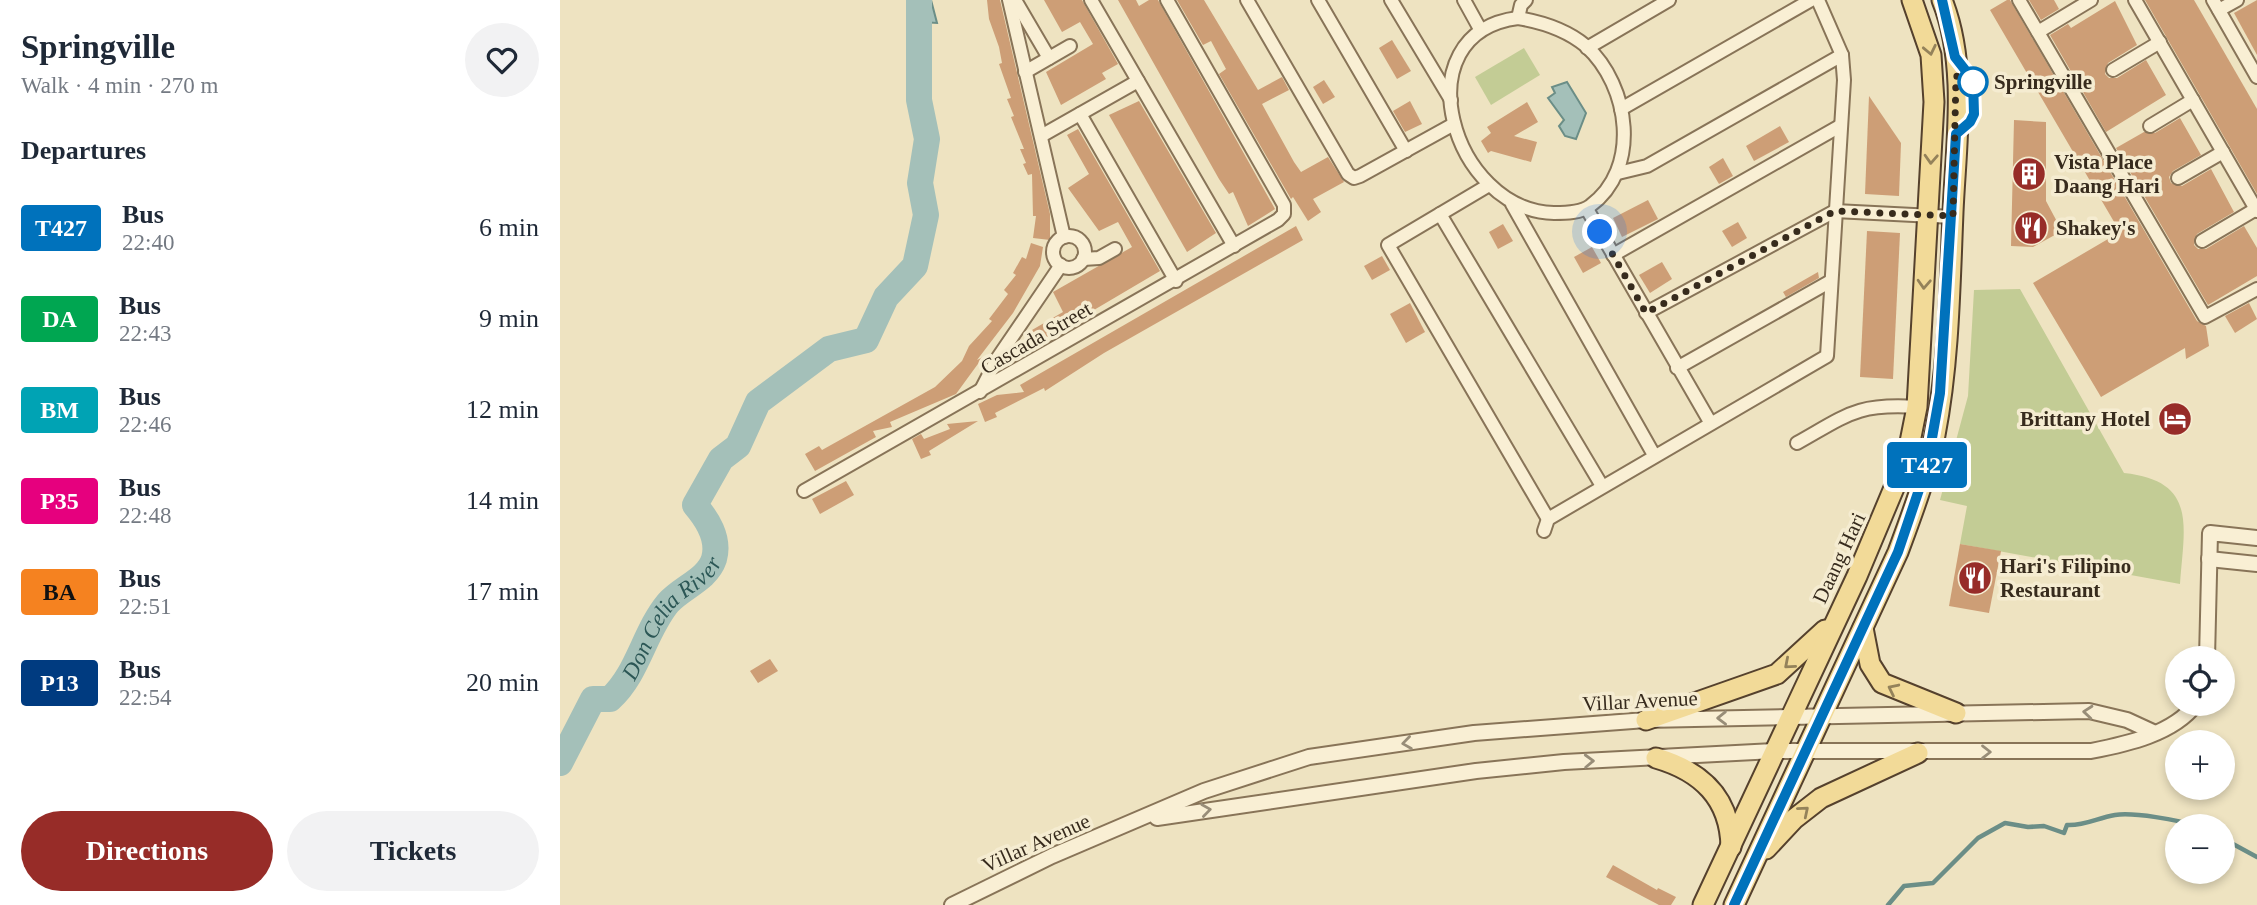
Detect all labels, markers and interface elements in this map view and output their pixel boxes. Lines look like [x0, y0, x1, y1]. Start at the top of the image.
button: heart [465, 23, 539, 97]
text: Springville [21, 29, 175, 65]
one-way arrow [1921, 44, 1936, 56]
marker: Springville [1958, 67, 1988, 97]
place label: Springville [1994, 70, 2092, 94]
text: Walk · 4 min · 270 m [21, 73, 218, 98]
text: Departures [21, 136, 146, 165]
place label: Vista Place Daang Hari [2054, 150, 2160, 198]
one-way arrow [1924, 154, 1939, 165]
building icon: Vista Place Daang Hari [2010, 155, 2048, 193]
text: Bus [122, 200, 164, 229]
restaurant icon: Shakey's [2012, 209, 2050, 247]
text: 6 min [479, 213, 539, 242]
your location [1582, 214, 1617, 249]
text: T427 [35, 215, 87, 241]
place label: Shakey's [2056, 216, 2135, 240]
text: 22:40 [122, 230, 174, 255]
one-way arrow [1917, 279, 1932, 290]
text: Bus [119, 291, 161, 320]
street label: Cascada Street [976, 296, 1096, 379]
text: 9 min [479, 304, 539, 333]
text: DA [42, 306, 77, 332]
text: 22:43 [119, 321, 171, 346]
text: Bus [119, 382, 161, 411]
text: 12 min [466, 395, 539, 424]
text: BM [40, 397, 79, 423]
hotel icon: Brittany Hotel [2156, 400, 2194, 438]
place label: Brittany Hotel [2020, 407, 2150, 431]
text: 22:46 [119, 412, 171, 437]
line badge: T427 [1878, 442, 1976, 488]
text: T427 [1901, 452, 1953, 478]
text: Bus [119, 473, 161, 502]
text: 14 min [466, 486, 539, 515]
text: P35 [40, 488, 79, 514]
text: 22:48 [119, 503, 171, 528]
street label: Daang Hari [1808, 509, 1871, 607]
water label: Don Celia River [616, 552, 726, 685]
place label: Hari's Filipino Restaurant [2000, 554, 2131, 602]
restaurant icon: Hari's Filipino Restaurant [1956, 559, 1994, 597]
text: Bus [119, 564, 161, 593]
text: 17 min [466, 577, 539, 606]
text: BA [43, 579, 76, 605]
text: 22:51 [119, 594, 171, 619]
map controls [2165, 646, 2235, 884]
button: locate [2165, 646, 2235, 716]
text: Bus [119, 655, 161, 684]
one-way arrow [1785, 656, 1798, 668]
text: 20 min [466, 668, 539, 697]
text: P13 [40, 670, 79, 696]
one-way arrow [1888, 683, 1900, 697]
text: 22:54 [119, 685, 171, 710]
street label: Villar Avenue [1582, 686, 1698, 716]
one-way arrow [2082, 705, 2093, 720]
one-way arrow [1716, 710, 1727, 725]
button: + [2165, 730, 2235, 800]
one-way arrow [1401, 735, 1413, 750]
one-way arrow [1982, 744, 1992, 760]
one-way arrow [1584, 753, 1595, 768]
one-way arrow [1200, 803, 1212, 818]
one-way arrow [1795, 807, 1808, 819]
street label: Villar Avenue [978, 809, 1094, 877]
button: Directions [21, 811, 273, 891]
button: Tickets [287, 811, 539, 891]
button: − [2165, 814, 2235, 884]

